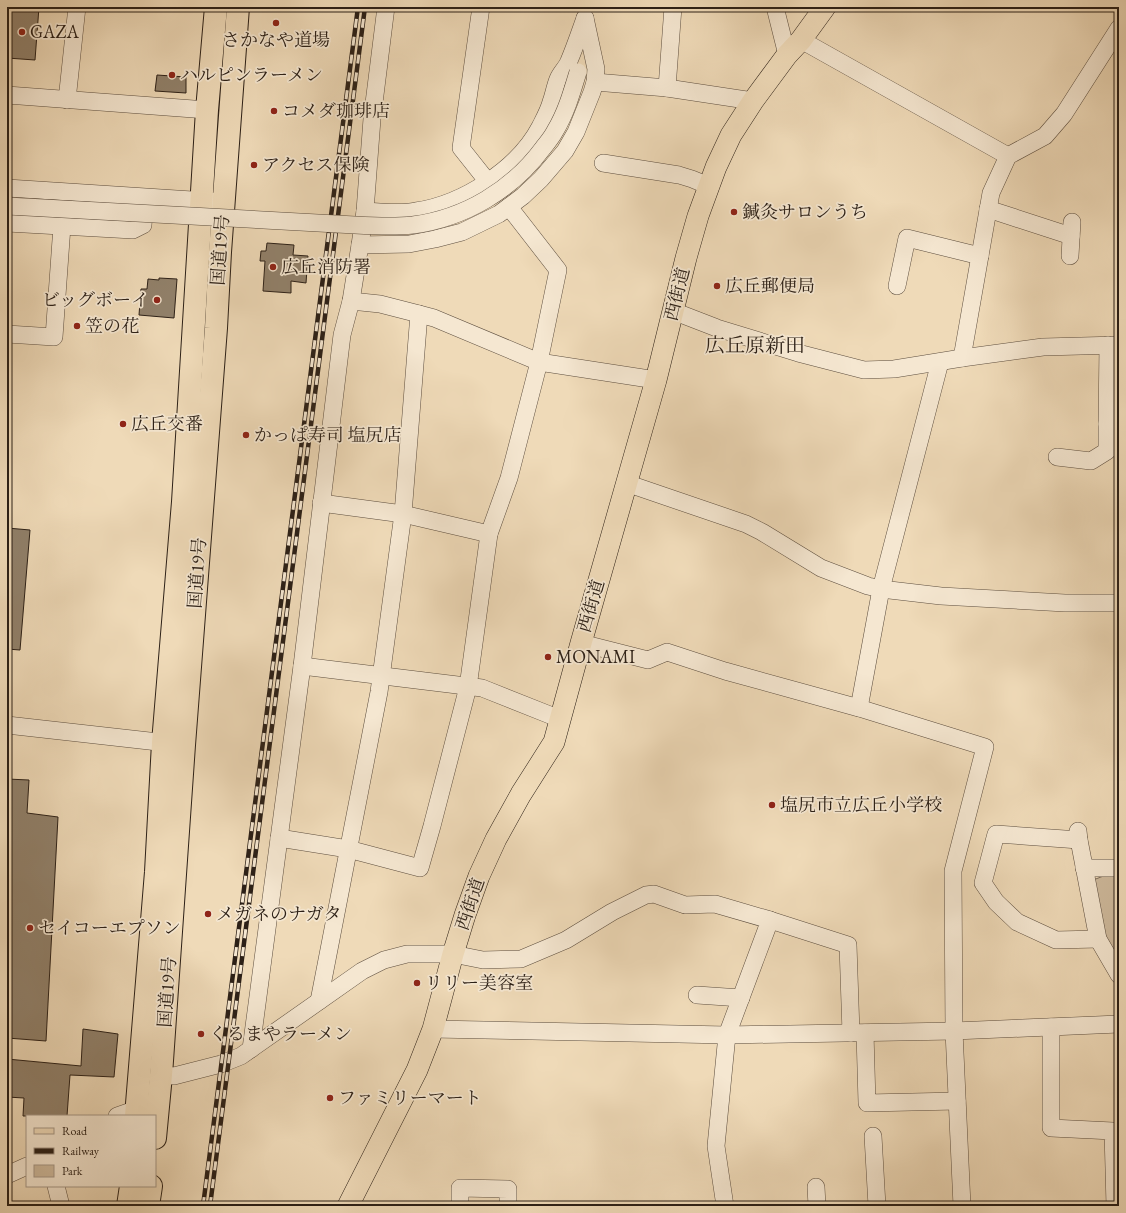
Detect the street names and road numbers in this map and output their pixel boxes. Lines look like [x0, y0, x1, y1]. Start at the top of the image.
street label: 国道19号 [206, 214, 233, 286]
street label: 西街道 [659, 265, 694, 323]
street label: 国道19号 [183, 537, 210, 609]
street label: 西街道 [572, 577, 609, 635]
street label: 西街道 [450, 875, 489, 933]
street label: 国道19号 [153, 956, 180, 1028]

